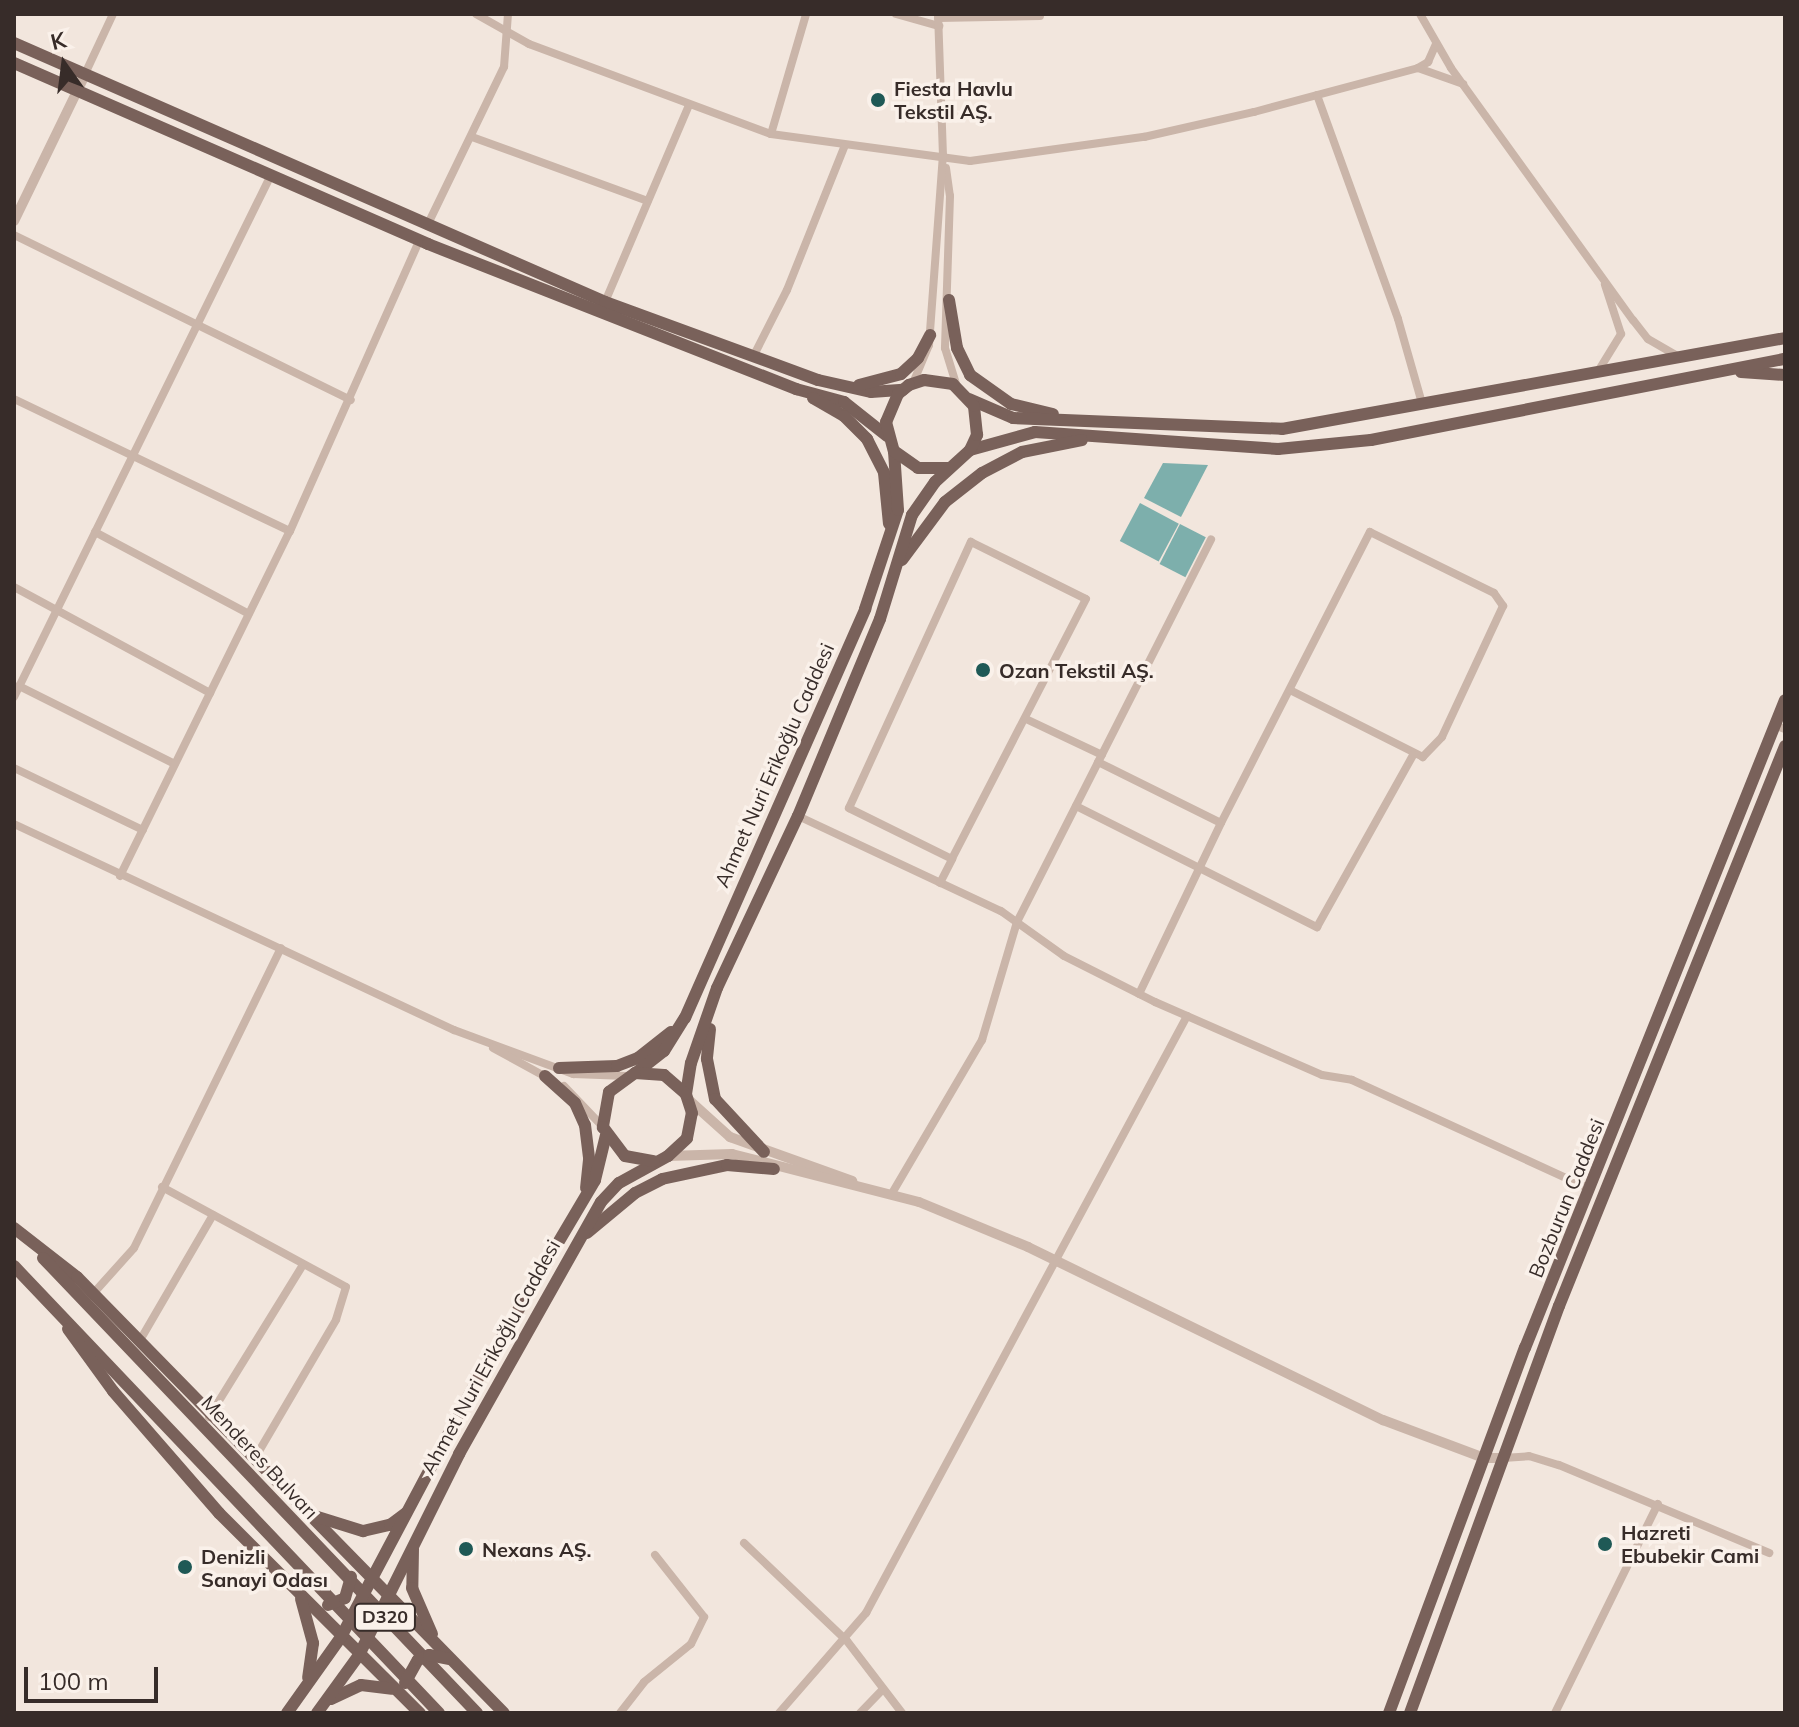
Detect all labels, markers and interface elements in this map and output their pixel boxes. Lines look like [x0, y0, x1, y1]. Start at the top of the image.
north arrow [24, 24, 104, 104]
text: K [48, 25, 69, 56]
place label: Fiesta Havlu Tekstil AŞ. [894, 76, 1013, 123]
marker: Fiesta Havlu Tekstil AŞ. [869, 91, 887, 109]
street label: Ahmet Nuri Erikoğlu Caddesi [709, 639, 839, 891]
place label: Ozan Tekstil AŞ. [999, 658, 1154, 682]
marker: Ozan Tekstil AŞ. [974, 661, 992, 679]
street label: Bozburun Caddesi [1523, 1115, 1609, 1281]
street label: Ahmet Nuri Erikoğlu Caddesi [415, 1236, 565, 1478]
street label: Menderes Bulvarı [197, 1390, 323, 1524]
place label: Hazreti Ebubekir Cami [1621, 1520, 1759, 1567]
marker: Hazreti Ebubekir Cami [1596, 1535, 1614, 1553]
place label: Nexans AŞ. [482, 1537, 591, 1561]
marker: Nexans AŞ. [457, 1540, 475, 1558]
place label: Denizli Sanayi Odası [201, 1544, 328, 1591]
marker: Denizli Sanayi Odası [176, 1558, 194, 1576]
road number: D320 [353, 1603, 417, 1631]
scale bar [28, 1651, 162, 1701]
text: 100 m [38, 1666, 109, 1696]

